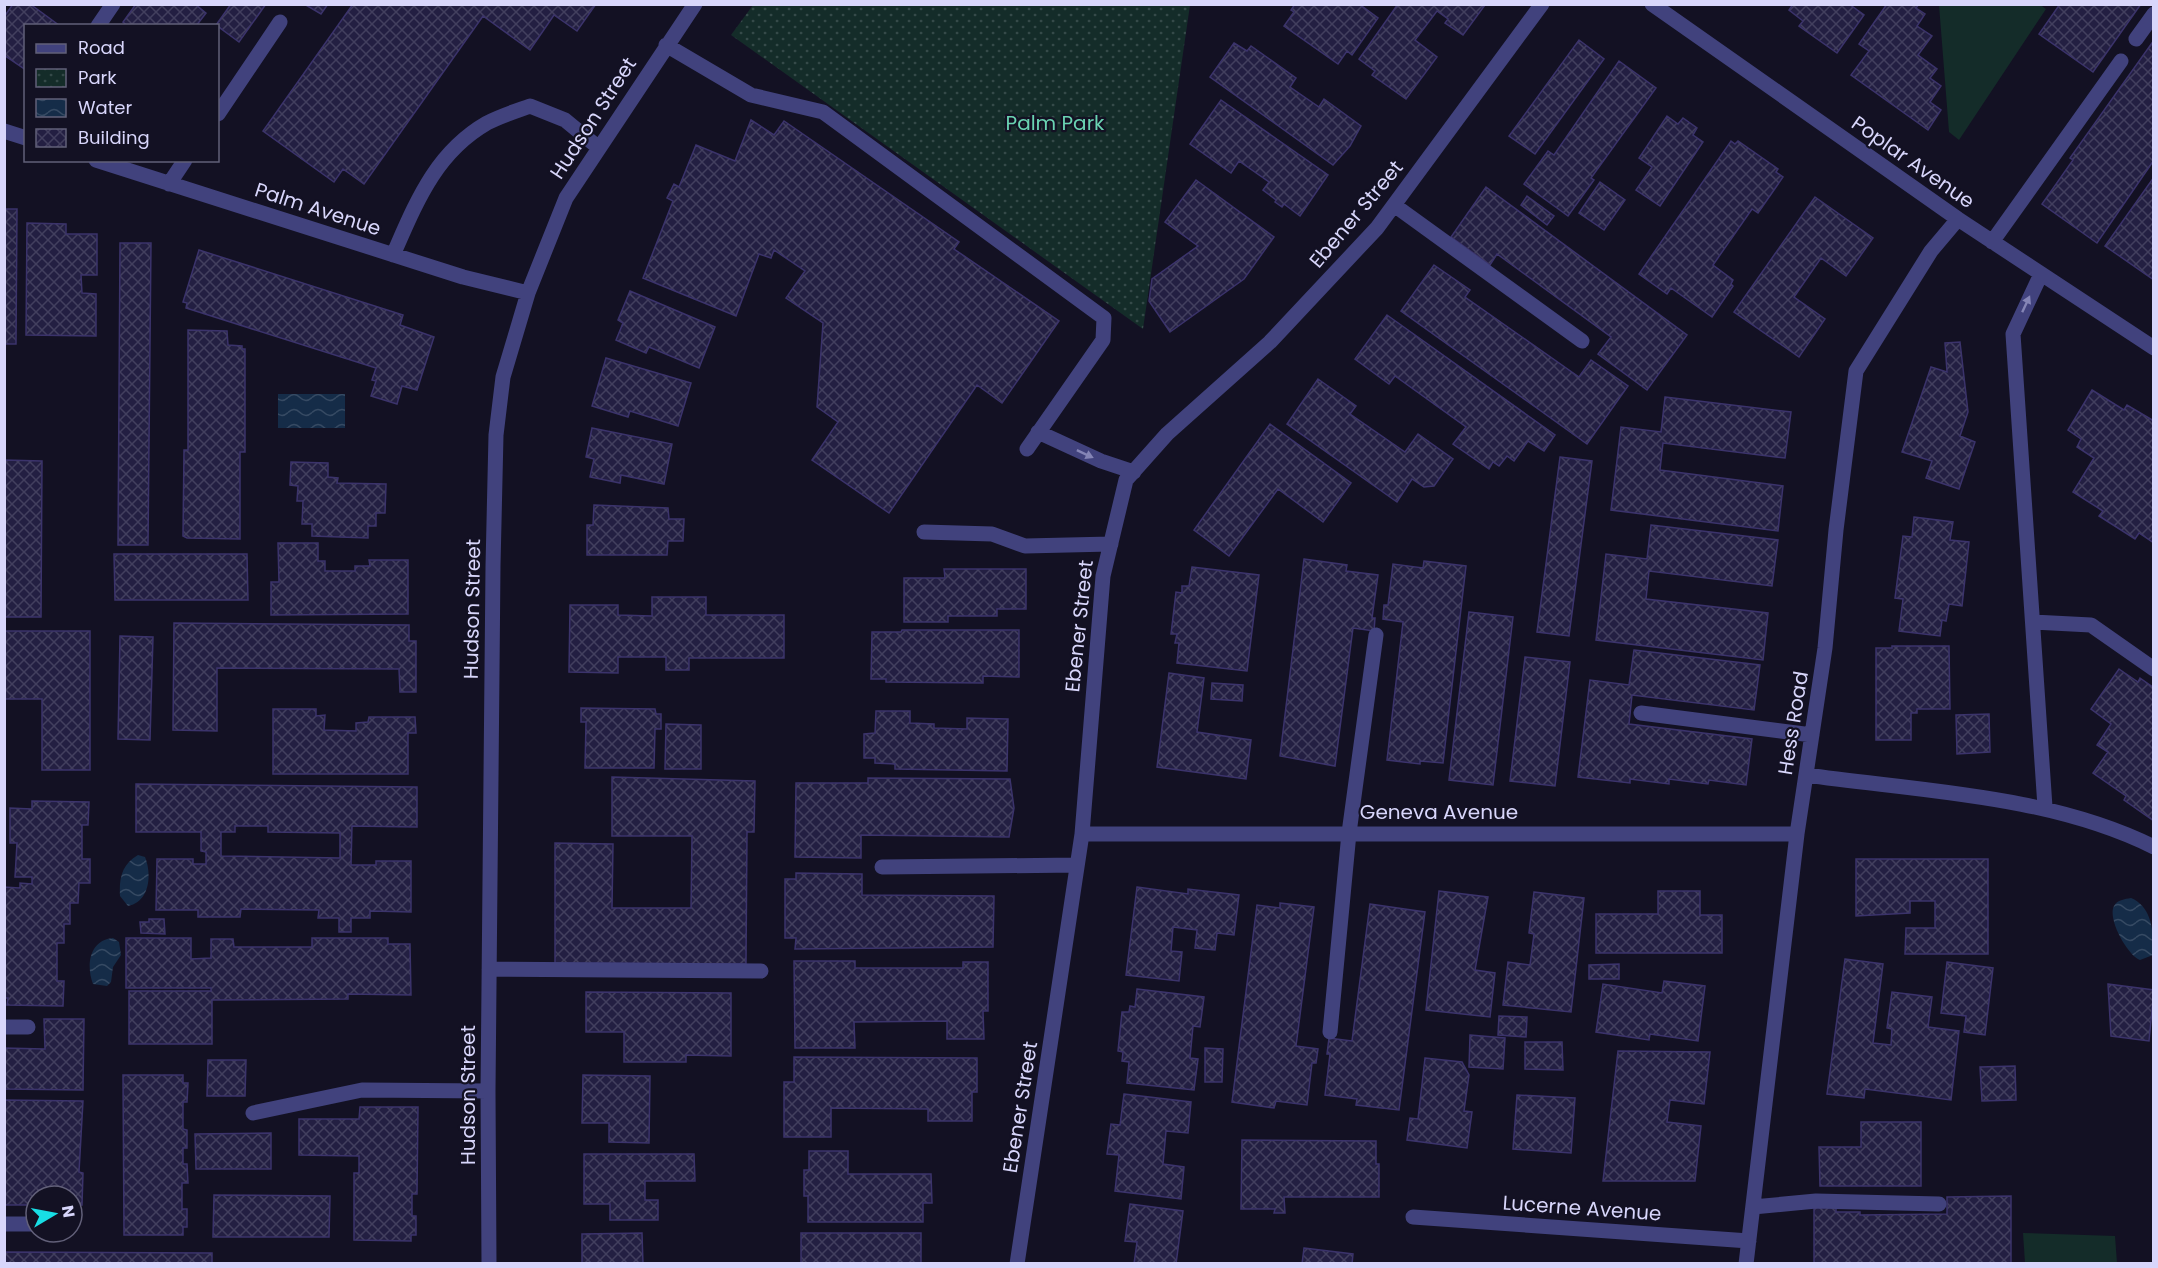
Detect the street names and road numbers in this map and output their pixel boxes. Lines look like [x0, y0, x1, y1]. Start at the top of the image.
street label: Hudson Street [543, 52, 643, 184]
street label: Poplar Avenue [1846, 109, 1980, 215]
street label: Ebener Street [1303, 154, 1409, 274]
street label: Palm Avenue [251, 175, 385, 243]
street label: Hudson Street [457, 539, 487, 679]
street label: Ebener Street [1058, 559, 1100, 693]
street label: Hess Road [1771, 669, 1815, 777]
street label: Geneva Avenue [1360, 798, 1518, 826]
street label: Hudson Street [454, 1025, 482, 1165]
street label: Ebener Street [996, 1039, 1044, 1175]
street label: Lucerne Avenue [1502, 1188, 1662, 1228]

